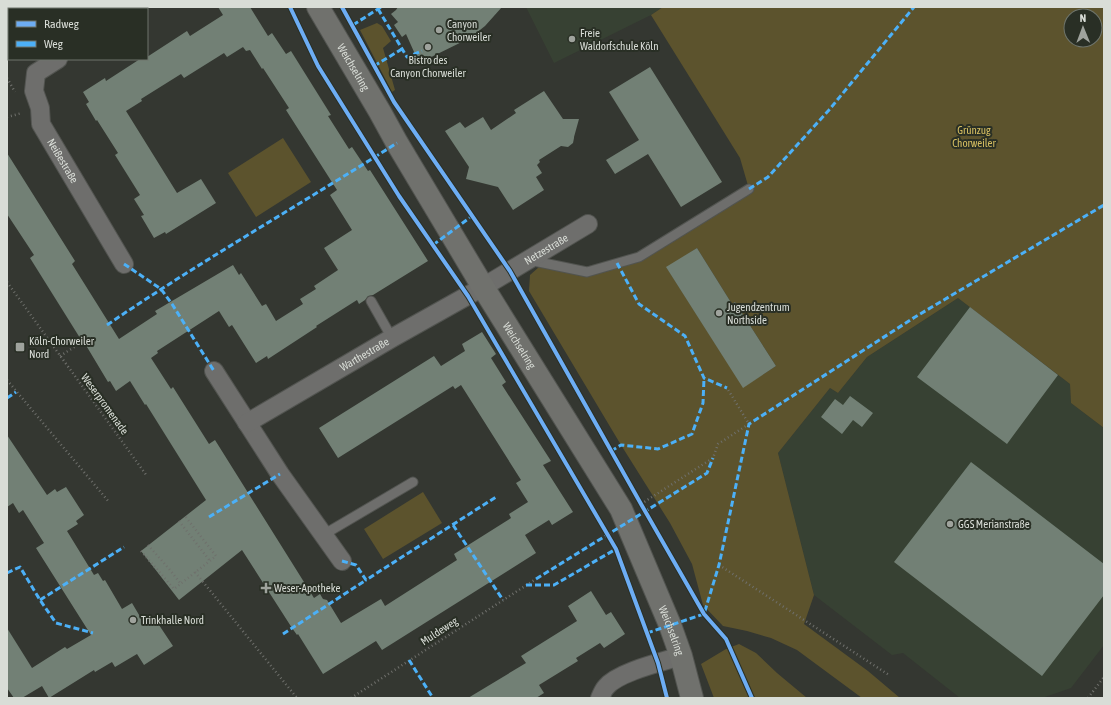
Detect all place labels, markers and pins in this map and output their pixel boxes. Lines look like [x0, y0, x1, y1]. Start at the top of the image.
place label: Canyon Chorweiler [447, 18, 491, 43]
marker: Canyon Chorweiler [434, 25, 444, 35]
place label: Freie Waldorfschule Köln [580, 27, 659, 52]
marker: Freie Waldorfschule Köln [567, 34, 577, 44]
marker: Bistro des Canyon Chorweiler [423, 42, 433, 52]
place label: Bistro des Canyon Chorweiler [390, 54, 467, 79]
place label: Jugendzentrum Northside [727, 301, 790, 326]
marker: Jugendzentrum Northside [714, 308, 724, 318]
place label: Köln-Chorweiler Nord [29, 335, 95, 360]
marker: Köln-Chorweiler Nord [14, 341, 26, 353]
place label: GGS Merianstraße [958, 518, 1030, 530]
marker: GGS Merianstraße [945, 519, 955, 529]
place label: Weser-Apotheke [274, 582, 340, 594]
marker: Weser-Apotheke [261, 583, 271, 593]
place label: Trinkhalle Nord [141, 614, 204, 626]
marker: Trinkhalle Nord [128, 615, 138, 625]

